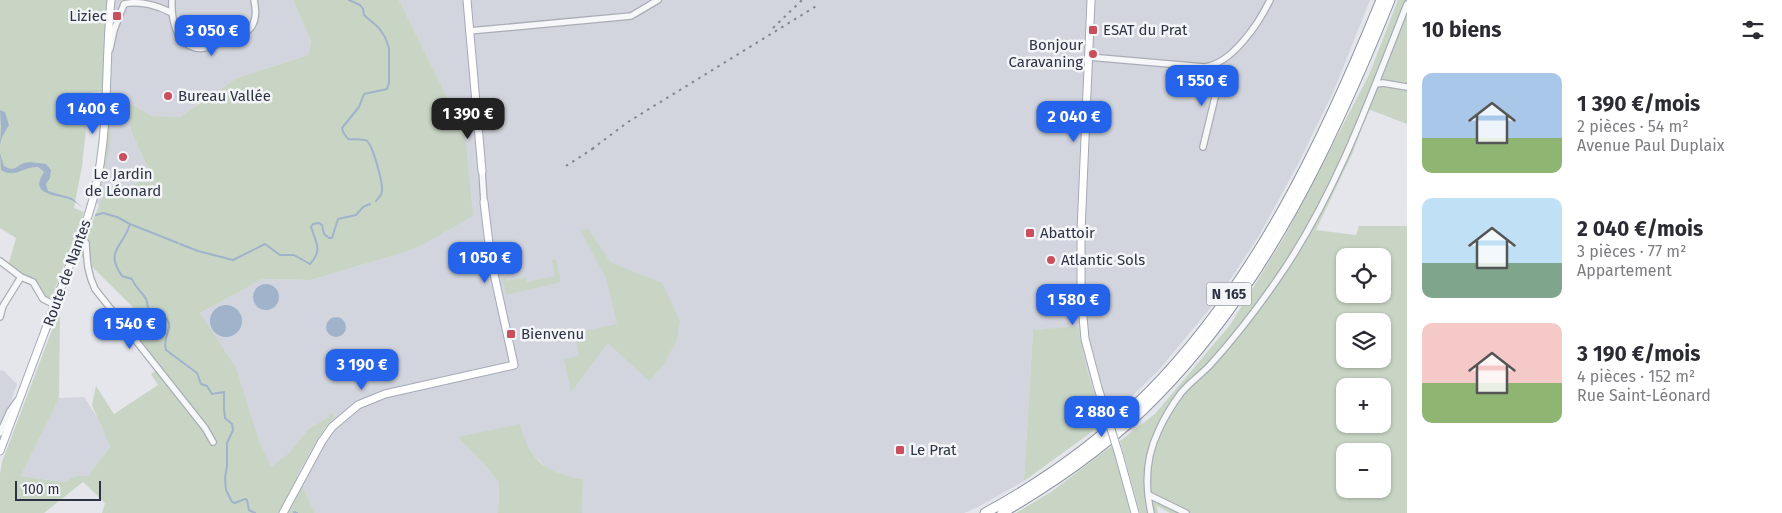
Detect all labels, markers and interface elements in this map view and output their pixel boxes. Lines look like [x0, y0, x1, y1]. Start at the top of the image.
place label: Liziec [69, 7, 107, 25]
marker: Liziec [111, 10, 123, 22]
pin: 3 050 € [166, 15, 258, 57]
icon: filters [1739, 16, 1767, 44]
text: 10 biens [1422, 17, 1501, 43]
text: 3 050 € [186, 21, 238, 40]
place label: ESAT du Prat [1103, 21, 1188, 39]
marker: ESAT du Prat [1087, 24, 1099, 36]
place label: Bonjour Caravaning [1008, 36, 1083, 71]
marker: Bonjour Caravaning [1087, 48, 1099, 60]
pin: 1 550 € [1156, 64, 1248, 107]
text: 1 550 € [1177, 71, 1227, 90]
place label: Bureau Vallée [178, 87, 271, 105]
marker: Bureau Vallée [162, 90, 174, 102]
text: 1 390 €/mois [1577, 91, 1700, 117]
pin: 1 400 € [47, 92, 139, 135]
icon: home [1462, 93, 1522, 153]
pin: 1 390 € [422, 98, 514, 140]
text: 1 400 € [67, 99, 119, 118]
pin: 2 040 € [1028, 100, 1120, 143]
text: 1 390 € [443, 104, 493, 123]
text: 2 040 € [1047, 107, 1101, 126]
text: 2 pièces · 54 m² [1577, 117, 1689, 136]
text: Avenue Paul Duplaix [1577, 136, 1724, 155]
marker: Le Jardin de Léonard [117, 151, 129, 163]
place label: Le Jardin de Léonard [85, 165, 161, 200]
text: 2 040 €/mois [1577, 216, 1703, 242]
street label: Route de Nantes [39, 217, 95, 329]
icon: home [1462, 218, 1522, 278]
place label: Abattoir [1040, 224, 1095, 242]
marker: Abattoir [1024, 227, 1036, 239]
pin: 1 050 € [439, 242, 531, 284]
text: 3 pièces · 77 m² [1577, 242, 1686, 261]
text: 1 050 € [459, 248, 511, 267]
map controls [1336, 248, 1391, 498]
button: locate [1336, 248, 1391, 303]
place label: Atlantic Sols [1061, 251, 1145, 269]
marker: Atlantic Sols [1045, 254, 1057, 266]
text: Appartement [1577, 261, 1672, 280]
road number: N 165 [1206, 282, 1252, 306]
pin: 1 580 € [1027, 284, 1119, 326]
text: 1 580 € [1047, 290, 1099, 309]
pin: 1 540 € [84, 308, 176, 350]
button: layers [1336, 313, 1391, 368]
text: 1 540 € [104, 314, 156, 333]
place label: Bienvenu [521, 325, 584, 343]
marker: Bienvenu [505, 328, 517, 340]
text: 3 190 €/mois [1577, 341, 1700, 367]
icon: home [1462, 343, 1522, 403]
pin: 3 190 € [316, 348, 408, 391]
text: 3 190 € [336, 355, 388, 374]
text: 4 pièces · 152 m² [1577, 367, 1695, 386]
button: + [1336, 378, 1391, 433]
text: Rue Saint-Léonard [1577, 386, 1711, 405]
pin: 2 880 € [1056, 396, 1148, 438]
text: 2 880 € [1075, 402, 1129, 421]
place label: Le Prat [910, 441, 957, 459]
button: − [1336, 443, 1391, 498]
marker: Le Prat [894, 444, 906, 456]
scale bar [15, 478, 101, 501]
text: 100 m [22, 481, 59, 498]

